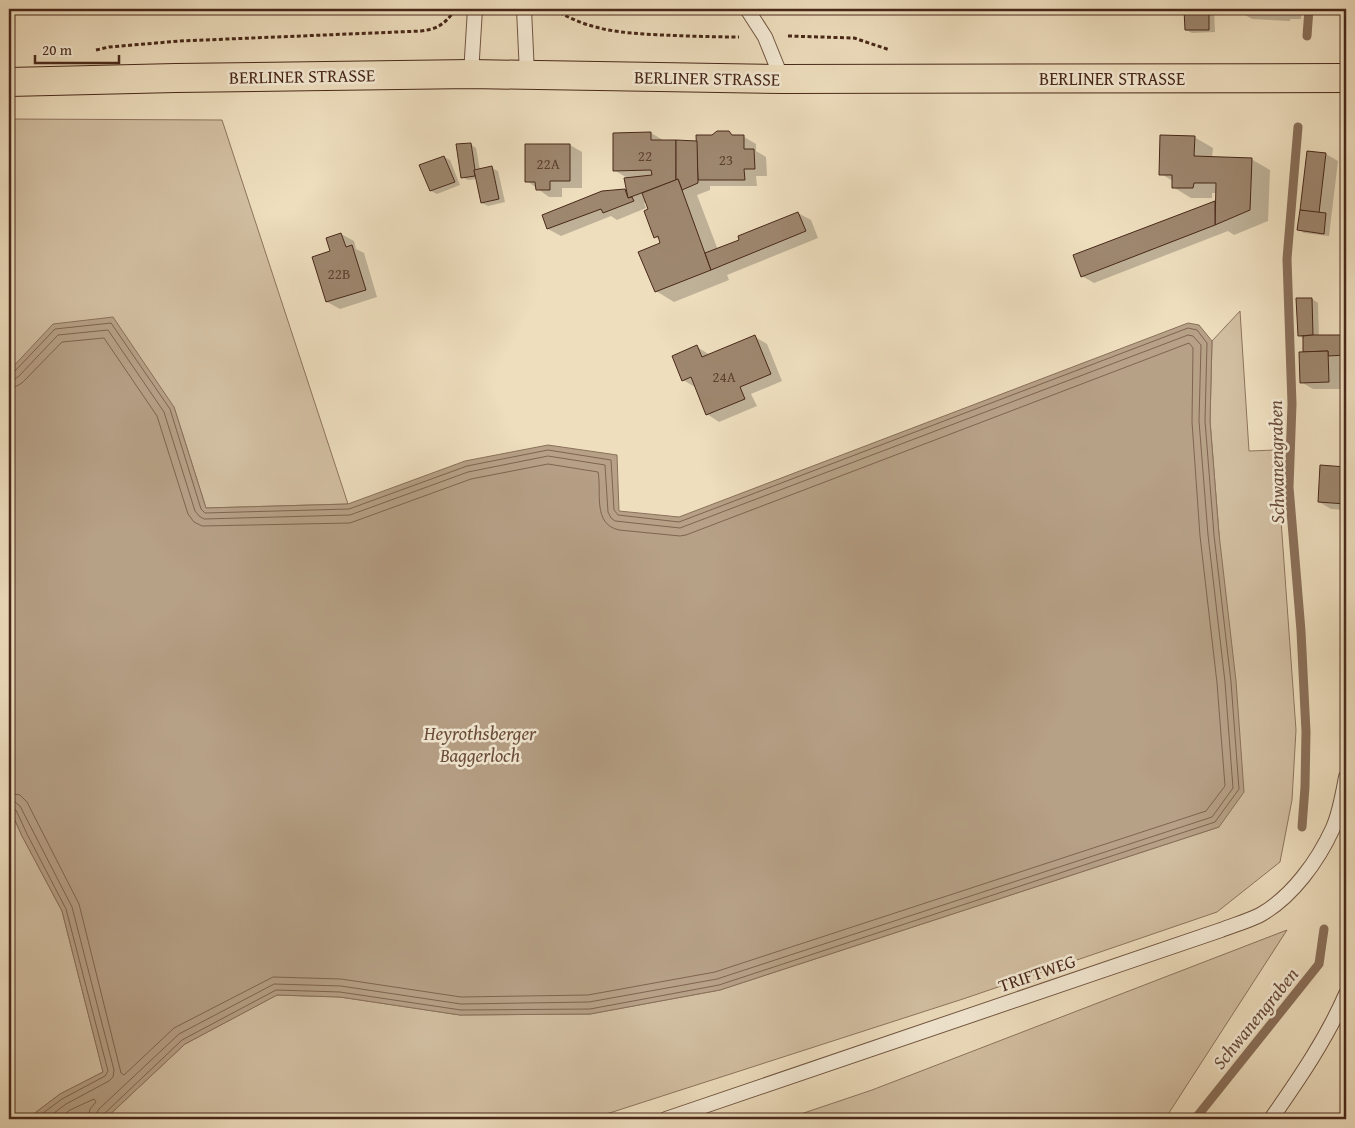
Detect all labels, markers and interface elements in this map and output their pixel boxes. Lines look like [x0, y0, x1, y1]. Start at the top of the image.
scale bar [35, 32, 119, 64]
text: 20 m [42, 39, 73, 60]
street label: BERLINER STRASSE [229, 61, 375, 91]
street label: BERLINER STRASSE [634, 63, 780, 93]
street label: BERLINER STRASSE [1039, 65, 1185, 92]
house number: 22 [638, 145, 652, 166]
house number: 23 [719, 149, 733, 170]
house number: 22A [536, 153, 560, 174]
house number: 22B [328, 263, 350, 284]
house number: 24A [712, 366, 736, 387]
water label: Schwanengraben [1261, 400, 1291, 524]
water label: Heyrothsberger Baggerloch [423, 719, 537, 769]
street label: TRIFTWEG [995, 947, 1080, 999]
water label: Schwanengraben [1205, 961, 1305, 1075]

